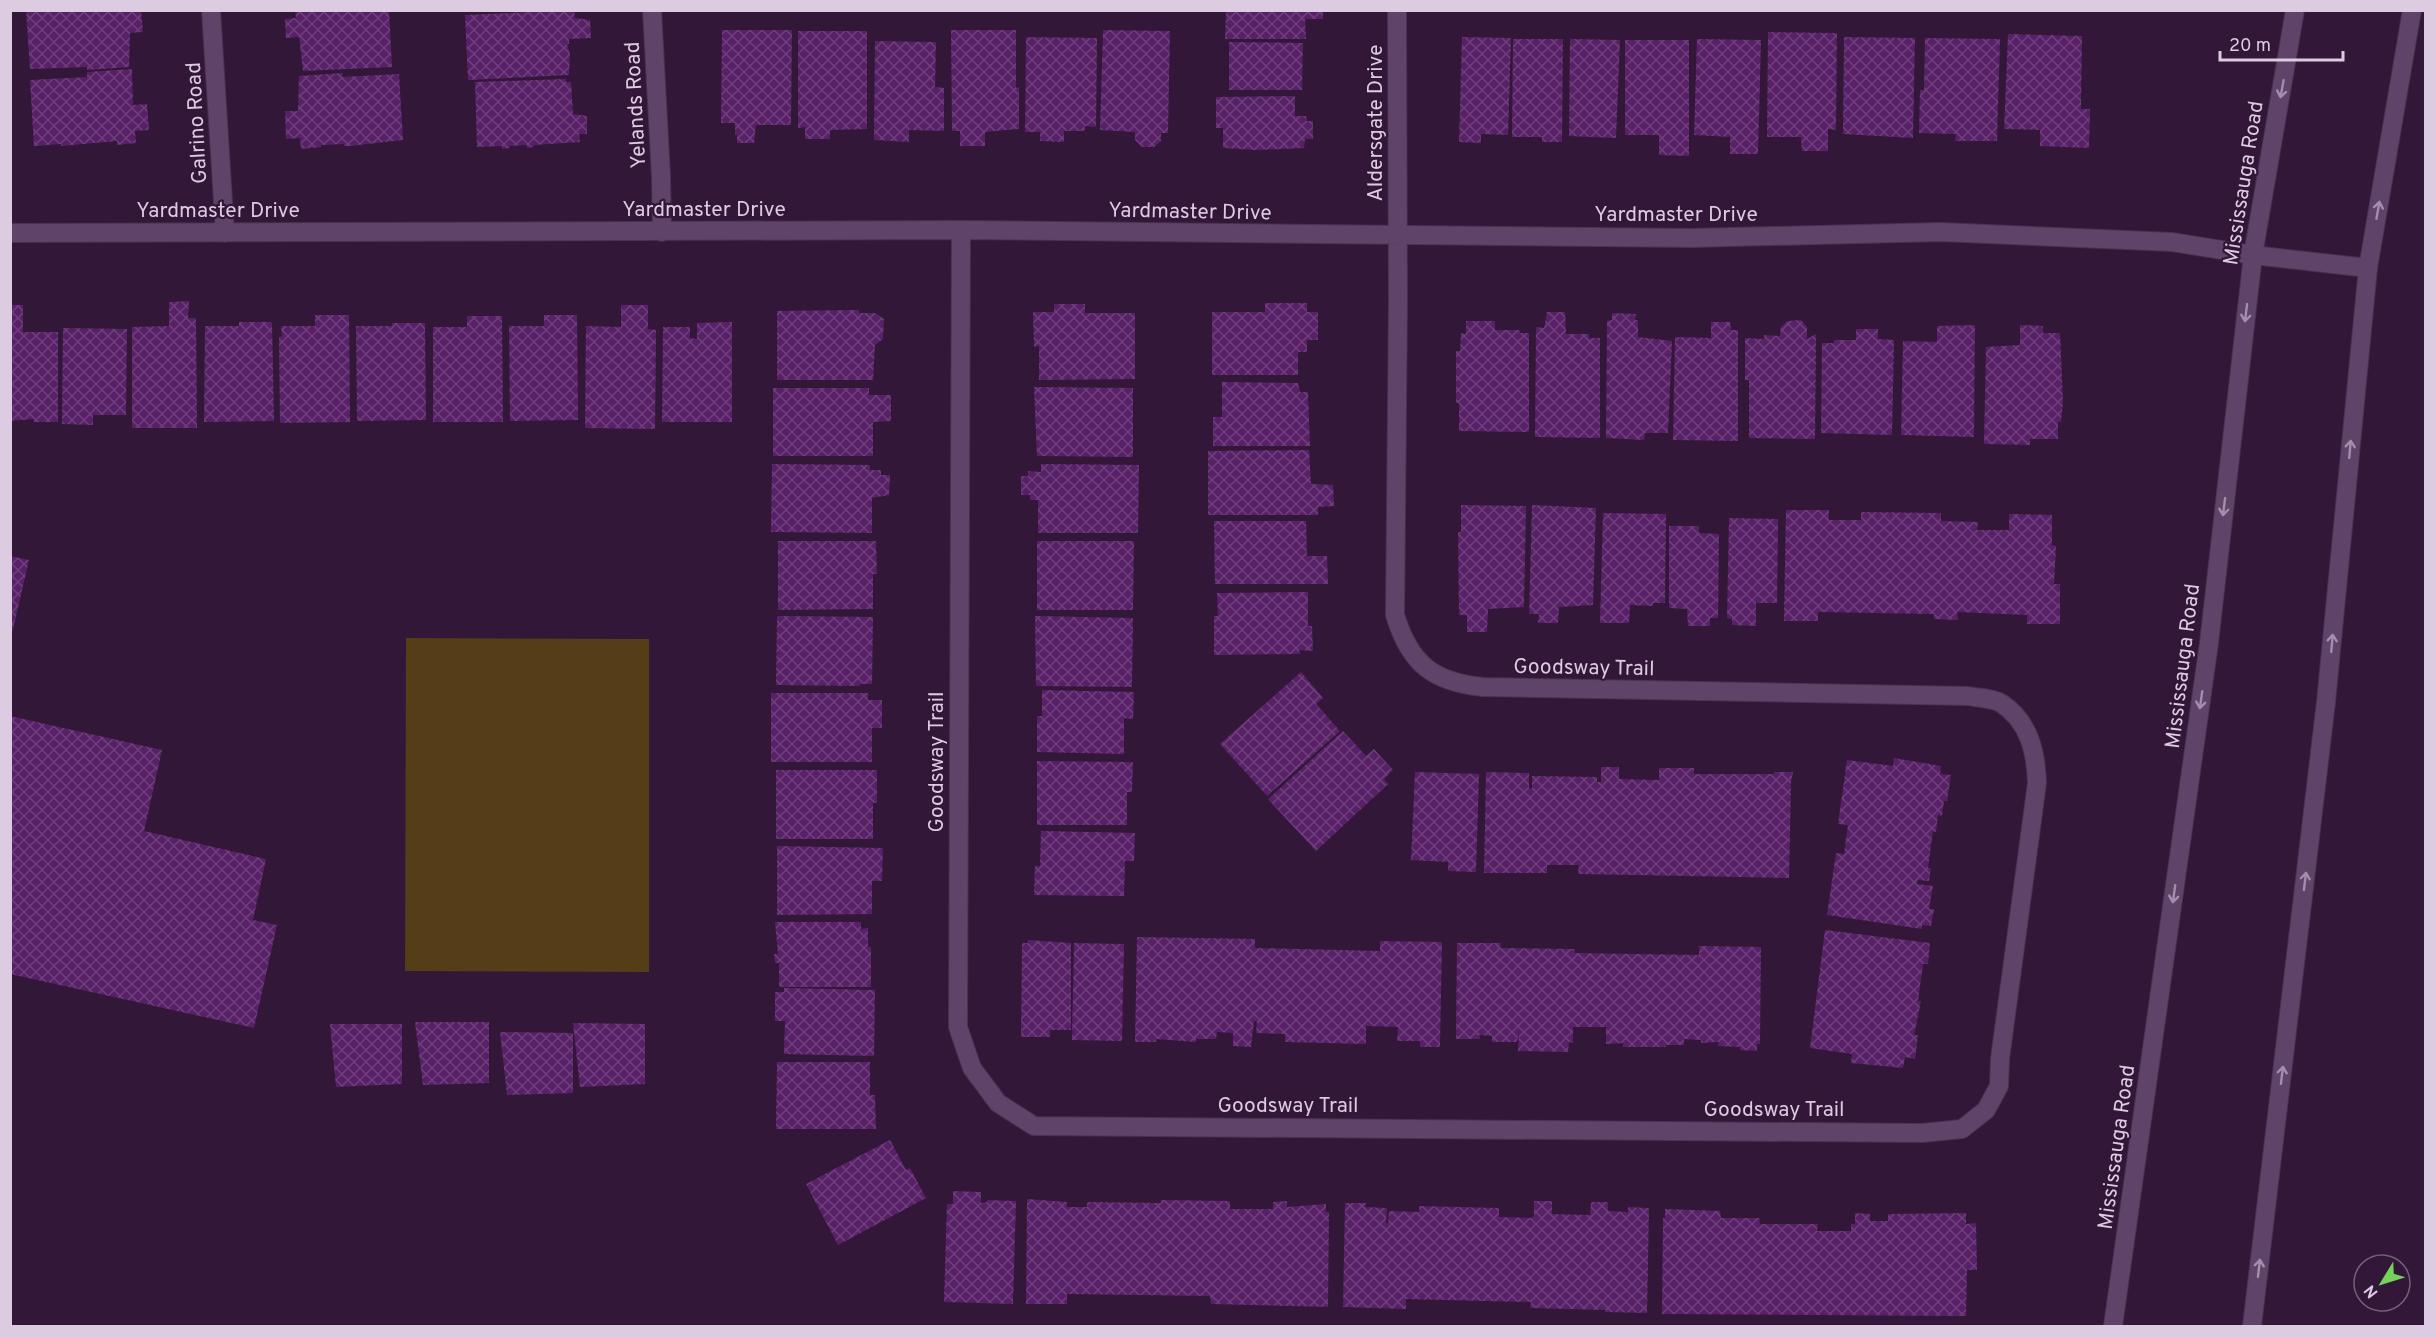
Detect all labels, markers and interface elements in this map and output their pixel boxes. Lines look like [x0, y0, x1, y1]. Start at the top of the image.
scale bar [2220, 24, 2343, 62]
text: 20 m [2229, 35, 2271, 58]
street label: Yelands Road [620, 41, 653, 169]
street label: Aldersgate Drive [1363, 44, 1390, 202]
street label: Galrino Road [181, 61, 214, 184]
one-way arrow [2276, 78, 2287, 98]
street label: Mississauga Road [2218, 99, 2271, 267]
street label: Yardmaster Drive [622, 197, 786, 224]
street label: Yardmaster Drive [136, 198, 300, 225]
street label: Yardmaster Drive [1108, 198, 1272, 227]
one-way arrow [2372, 201, 2383, 221]
street label: Yardmaster Drive [1594, 202, 1758, 229]
one-way arrow [2241, 303, 2252, 323]
one-way arrow [2345, 440, 2356, 460]
one-way arrow [2218, 496, 2229, 516]
street label: Mississauga Road [2160, 582, 2207, 750]
one-way arrow [2327, 634, 2338, 654]
street label: Goodsway Trail [1513, 654, 1655, 683]
one-way arrow [2195, 690, 2206, 710]
street label: Goodsway Trail [924, 691, 951, 833]
one-way arrow [2300, 872, 2311, 892]
one-way arrow [2168, 883, 2179, 903]
street label: Mississauga Road [2093, 1063, 2142, 1231]
one-way arrow [2277, 1065, 2288, 1085]
street label: Goodsway Trail [1217, 1093, 1359, 1120]
street label: Goodsway Trail [1703, 1097, 1845, 1124]
north arrow [2352, 1253, 2412, 1313]
one-way arrow [2254, 1259, 2265, 1279]
text: N [2360, 1280, 2383, 1302]

